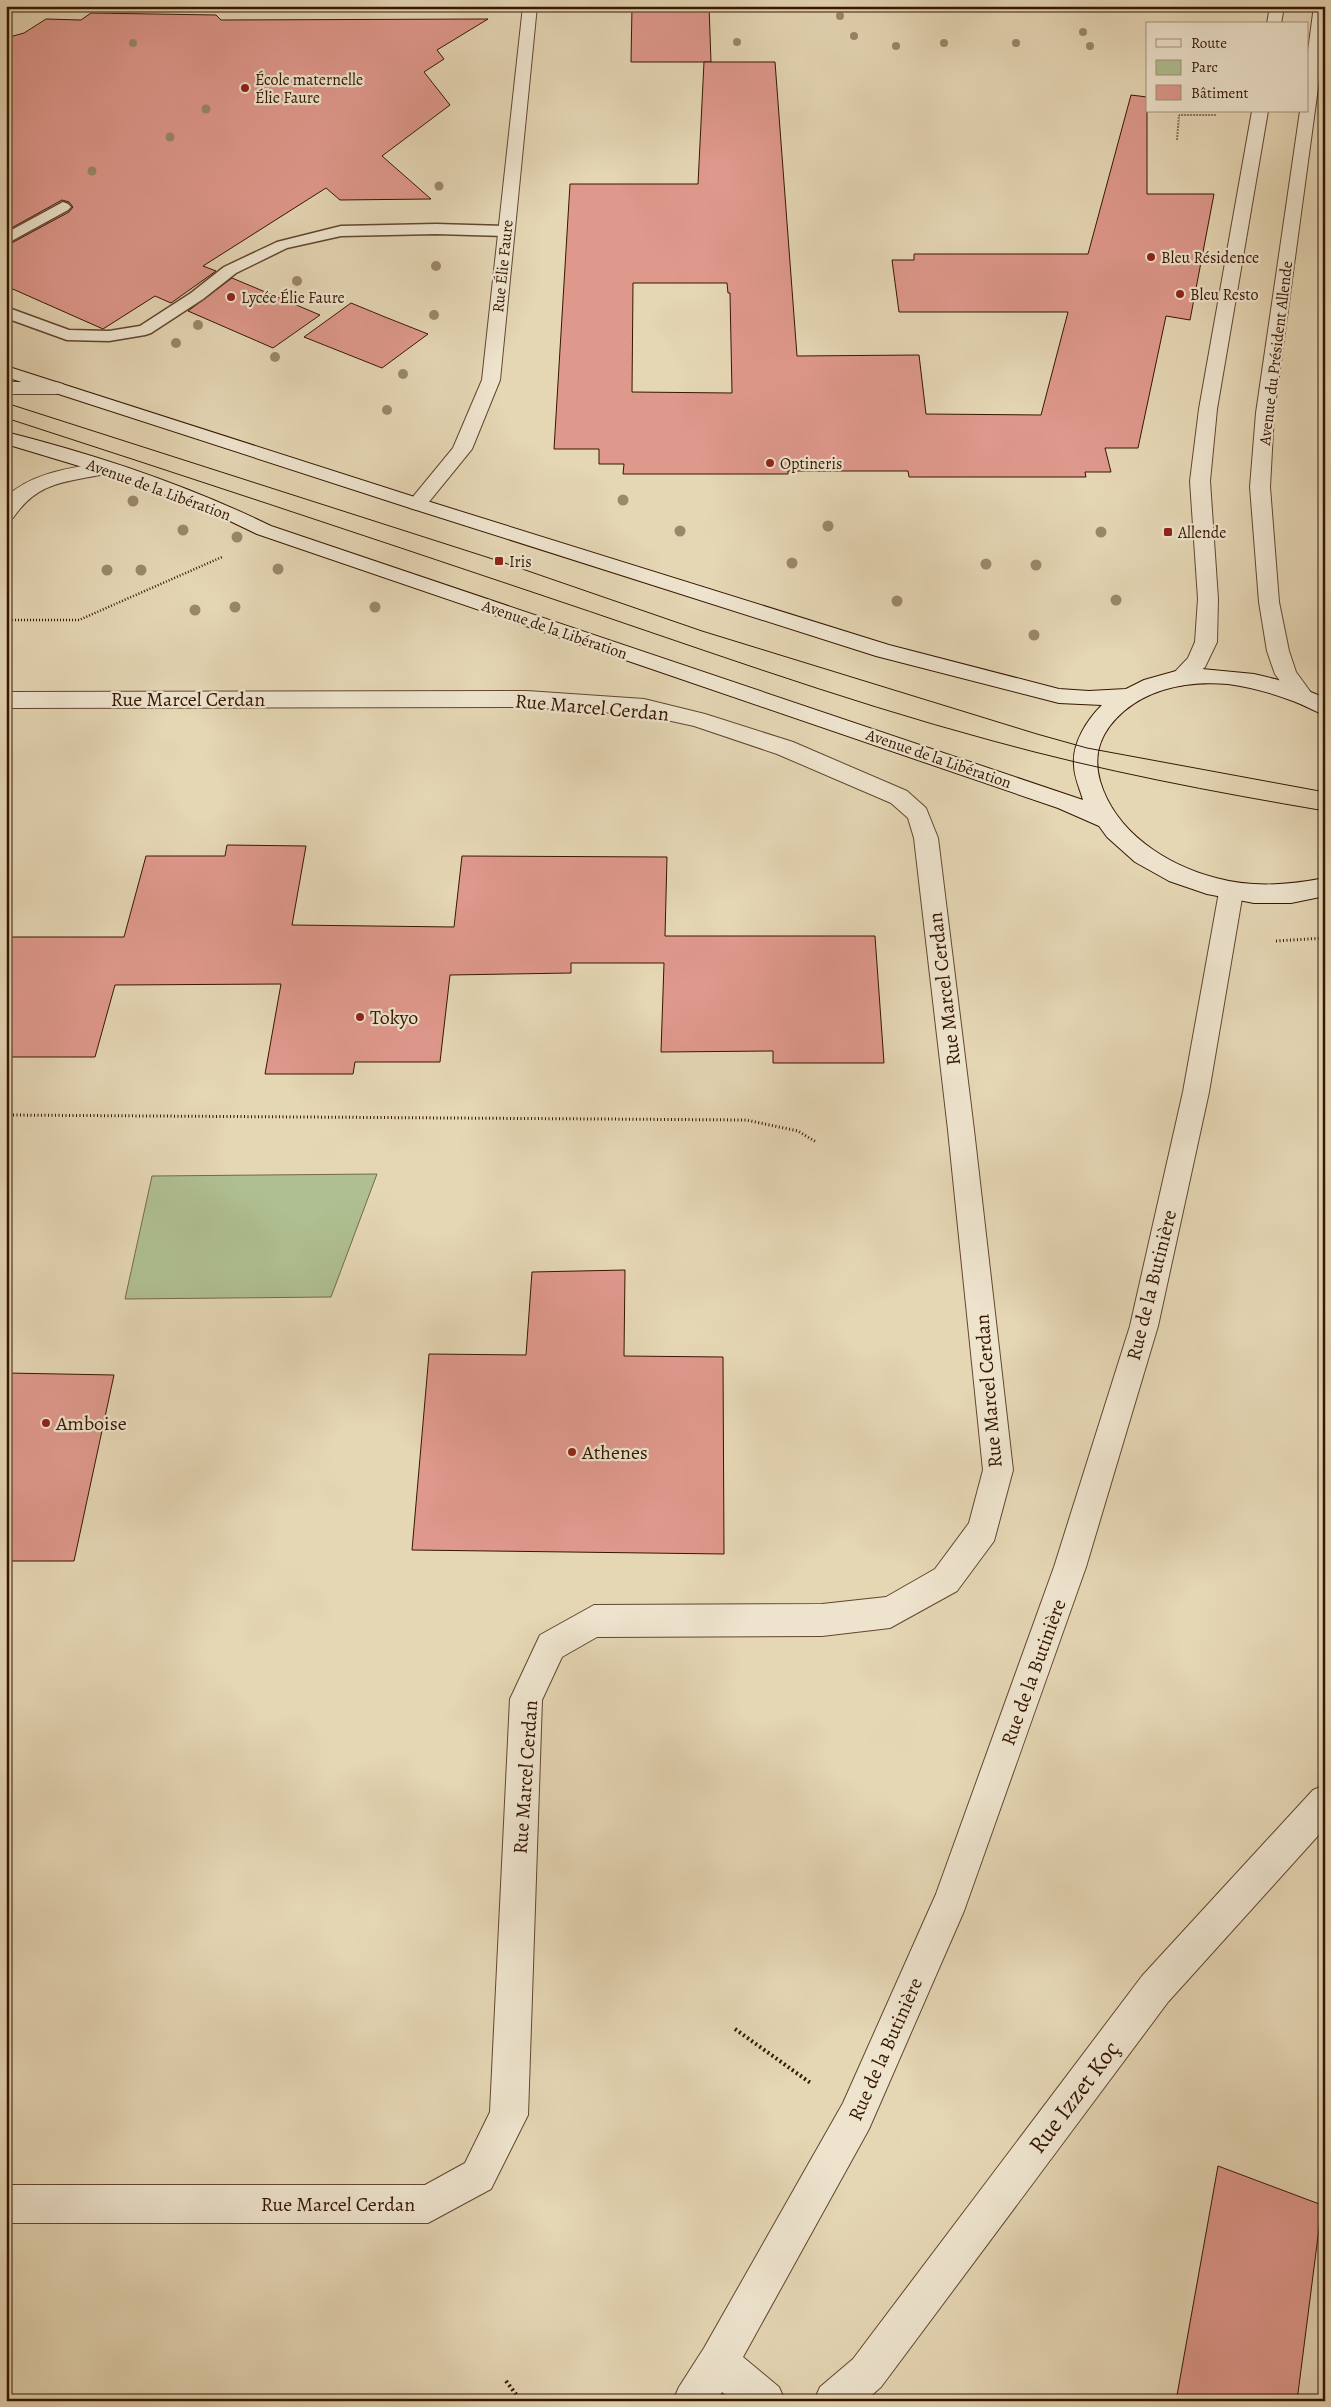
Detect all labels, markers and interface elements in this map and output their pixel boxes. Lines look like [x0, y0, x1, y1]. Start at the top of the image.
legend [1146, 22, 1308, 112]
text: Route [1191, 33, 1227, 53]
text: Parc [1191, 57, 1218, 77]
place label: École maternelle Élie Faure [255, 69, 363, 109]
marker: École maternelle Élie Faure [239, 82, 251, 94]
text: Bâtiment [1191, 83, 1249, 103]
street label: Rue Élie Faure [487, 219, 519, 314]
place label: Bleu Résidence [1161, 247, 1259, 269]
marker: Bleu Résidence [1145, 251, 1157, 263]
street label: Avenue du Président Allende [1254, 260, 1298, 448]
place label: Bleu Resto [1190, 284, 1259, 306]
place label: Lycée Élie Faure [241, 287, 345, 309]
marker: Bleu Resto [1174, 288, 1186, 300]
marker: Lycée Élie Faure [225, 291, 237, 303]
street label: Avenue de la Libération [82, 453, 234, 526]
place label: Optineris [780, 453, 842, 475]
marker: Optineris [764, 457, 776, 469]
place label: Allende [1177, 522, 1227, 544]
marker: Allende [1162, 526, 1174, 538]
place label: Iris [509, 551, 532, 573]
marker: Iris [493, 555, 505, 567]
street label: Avenue de la Libération [478, 594, 630, 665]
street label: Rue Marcel Cerdan [111, 686, 265, 713]
street label: Rue Marcel Cerdan [514, 687, 670, 728]
street label: Avenue de la Libération [862, 723, 1014, 794]
street label: Rue Marcel Cerdan [922, 911, 967, 1067]
place label: Tokyo [370, 1004, 418, 1031]
marker: Tokyo [354, 1011, 366, 1023]
street label: Rue de la Butinière [1120, 1207, 1183, 1363]
street label: Rue Marcel Cerdan [968, 1313, 1009, 1469]
place label: Amboise [55, 1410, 127, 1437]
marker: Amboise [40, 1417, 52, 1429]
place label: Athenes [581, 1439, 648, 1466]
marker: Athenes [566, 1446, 578, 1458]
street label: Rue de la Butinière [994, 1595, 1073, 1749]
street label: Rue Marcel Cerdan [507, 1699, 544, 1855]
street label: Rue de la Butinière [842, 1973, 929, 2125]
street label: Rue Izzet Koç [1021, 2034, 1127, 2160]
street label: Rue Marcel Cerdan [261, 2191, 415, 2218]

